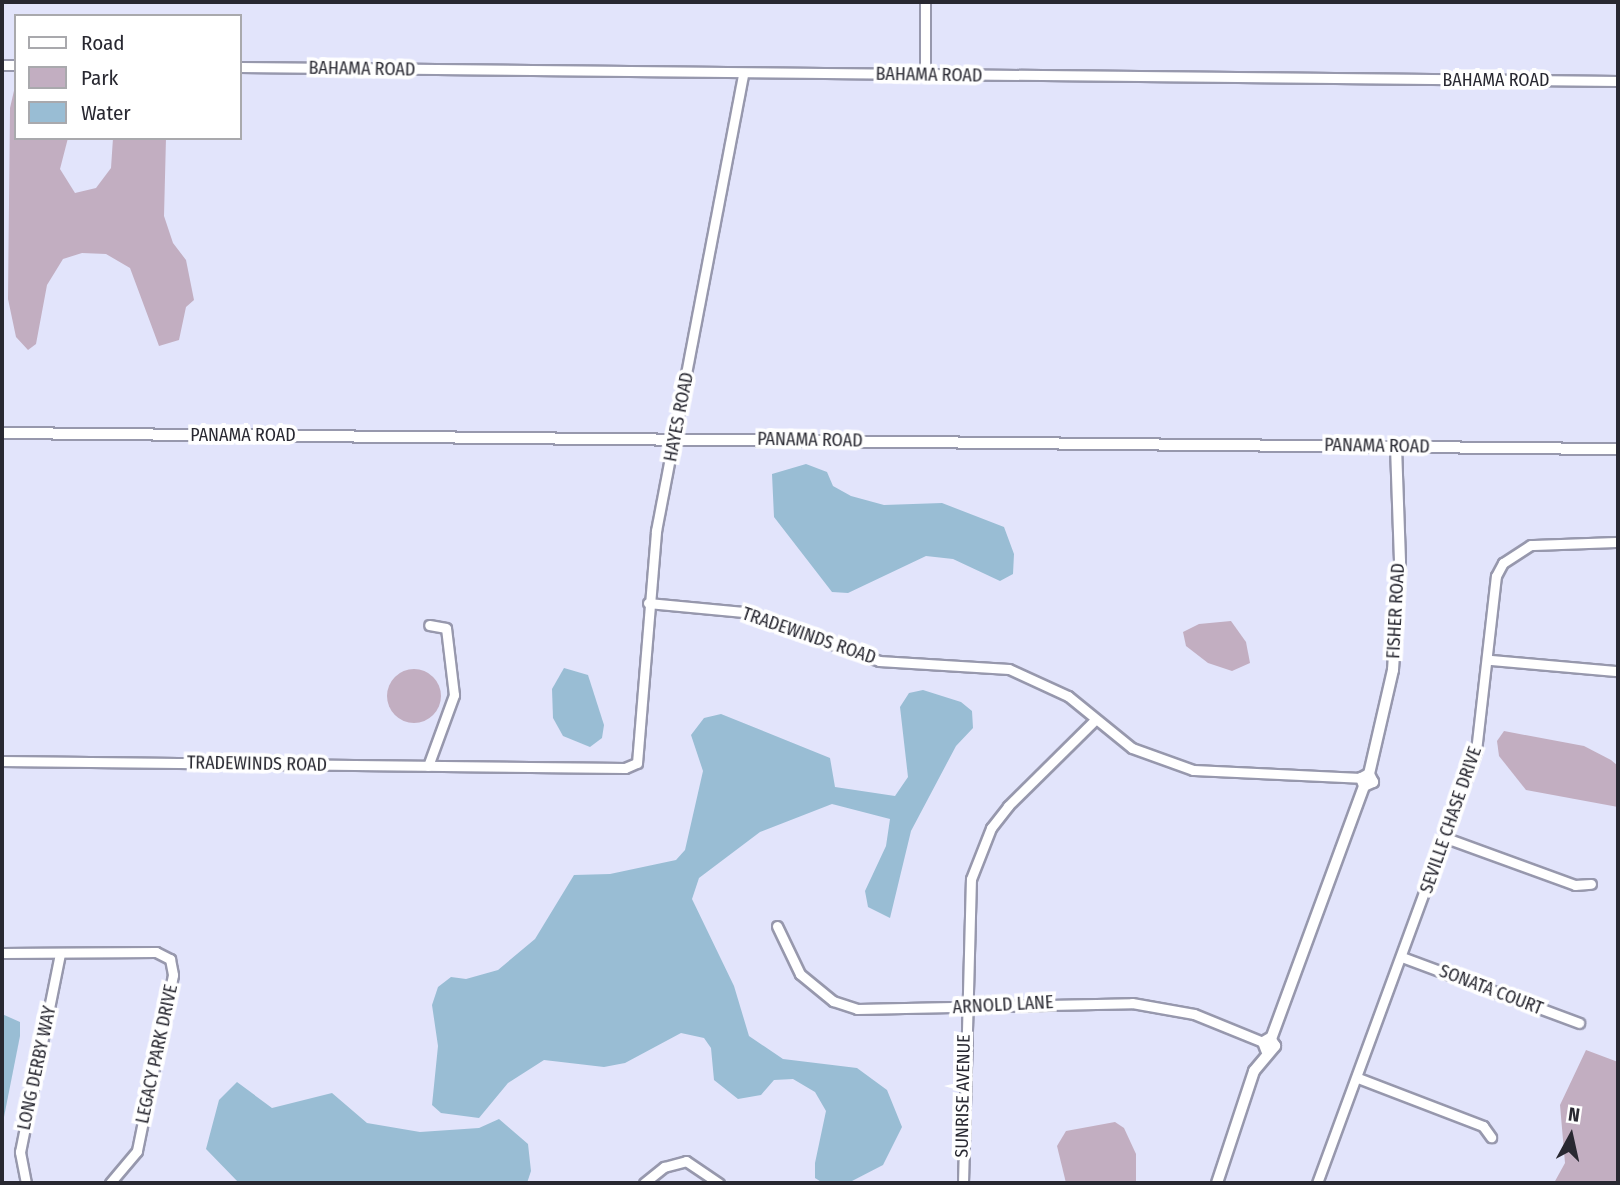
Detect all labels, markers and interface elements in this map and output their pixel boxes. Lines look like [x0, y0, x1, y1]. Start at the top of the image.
legend [14, 14, 242, 140]
text: Road [81, 30, 125, 56]
street label: BAHAMA ROAD [308, 57, 416, 81]
street label: BAHAMA ROAD [875, 63, 983, 87]
text: Park [81, 65, 118, 91]
street label: BAHAMA ROAD [1443, 69, 1549, 91]
text: Water [81, 100, 131, 126]
street label: HAYES ROAD [660, 370, 698, 464]
street label: PANAMA ROAD [190, 424, 296, 446]
street label: PANAMA ROAD [757, 428, 863, 452]
street label: PANAMA ROAD [1324, 434, 1430, 458]
street label: FISHER ROAD [1383, 563, 1409, 659]
street label: TRADEWINDS ROAD [739, 603, 879, 669]
street label: SEVILLE CHASE DRIVE [1416, 744, 1486, 896]
street label: TRADEWINDS ROAD [187, 752, 327, 776]
street label: SONATA COURT [1436, 960, 1546, 1020]
street label: LEGACY PARK DRIVE [132, 982, 182, 1126]
street label: ARNOLD LANE [952, 992, 1054, 1018]
street label: LONG DERBY WAY [13, 1004, 61, 1132]
street label: SUNRISE AVENUE [951, 1034, 975, 1158]
north arrow [1536, 1101, 1606, 1171]
text: N [1567, 1103, 1581, 1127]

